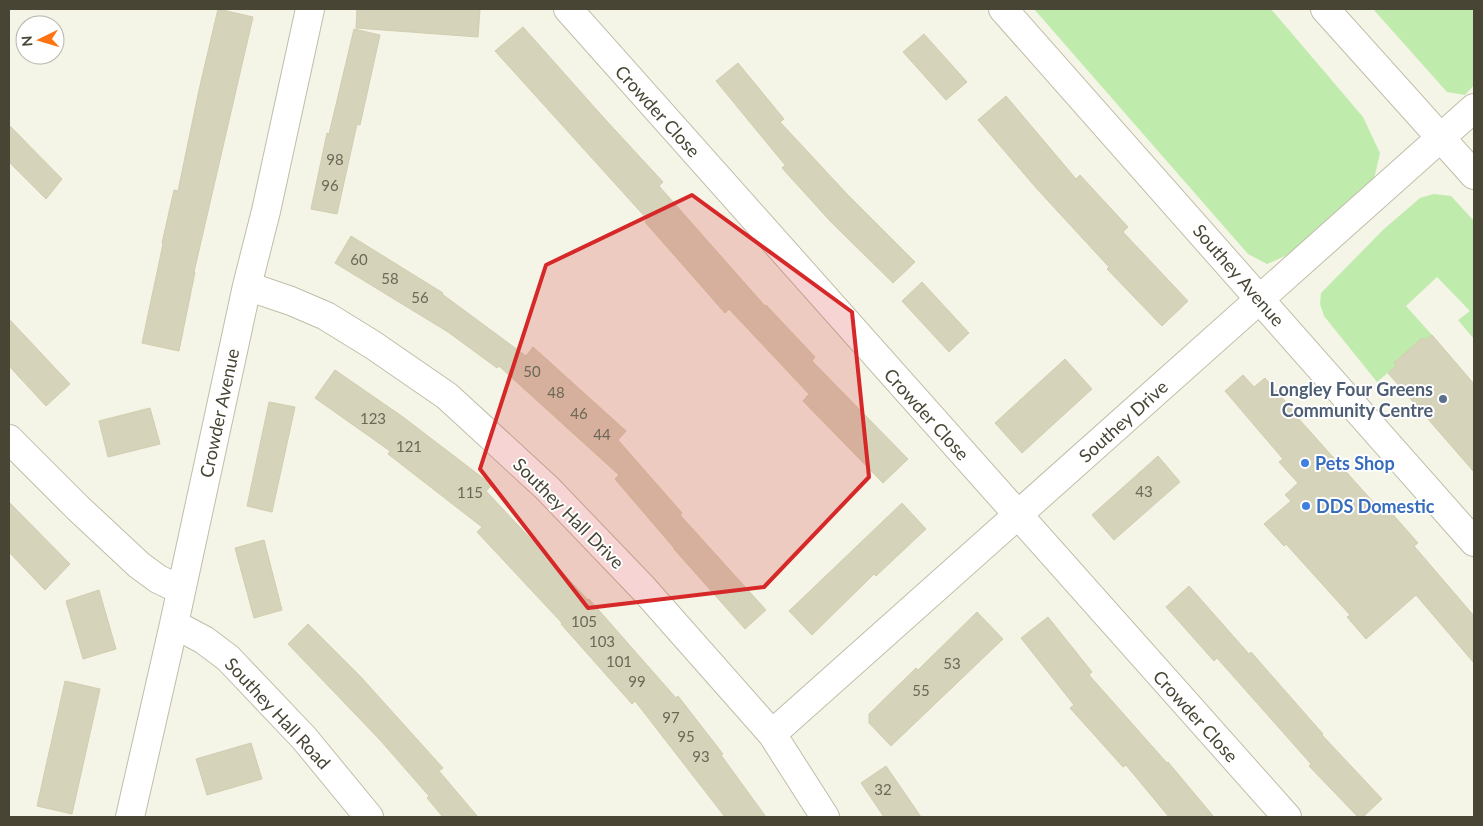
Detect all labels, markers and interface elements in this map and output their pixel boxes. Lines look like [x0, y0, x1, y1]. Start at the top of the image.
north arrow [15, 15, 65, 65]
text: N [18, 35, 35, 47]
street label: Crowder Close [611, 60, 705, 162]
house number: 98 [326, 150, 344, 168]
house number: 96 [321, 176, 339, 194]
street label: Southey Avenue [1189, 219, 1289, 331]
house number: 60 [350, 250, 368, 268]
house number: 58 [381, 269, 399, 287]
house number: 56 [411, 288, 429, 306]
street label: Crowder Avenue [195, 346, 243, 480]
house number: 50 [523, 362, 541, 380]
street label: Crowder Close [880, 363, 974, 465]
street label: Southey Drive [1074, 375, 1172, 467]
place label: Longley Four Greens Community Centre [1270, 378, 1433, 421]
house number: 48 [547, 383, 565, 401]
marker: Longley Four Greens Community Centre [1437, 393, 1449, 405]
house number: 46 [570, 404, 588, 422]
house number: 123 [360, 409, 386, 427]
house number: 44 [593, 425, 611, 443]
house number: 121 [396, 437, 422, 455]
place label: Pets Shop [1315, 452, 1395, 474]
street label: Southey Hall Drive [509, 453, 629, 573]
marker: Pets Shop [1299, 457, 1311, 469]
house number: 43 [1135, 482, 1153, 500]
house number: 115 [457, 483, 483, 501]
place label: DDS Domestic [1316, 495, 1435, 517]
marker: DDS Domestic [1300, 500, 1312, 512]
house number: 105 [571, 612, 597, 630]
house number: 103 [589, 632, 615, 650]
house number: 101 [606, 652, 632, 670]
street label: Southey Hall Road [221, 653, 335, 773]
house number: 53 [943, 654, 961, 672]
street label: Crowder Close [1149, 665, 1243, 767]
house number: 99 [628, 672, 646, 690]
house number: 55 [912, 681, 930, 699]
house number: 97 [662, 708, 680, 726]
house number: 95 [677, 727, 695, 745]
house number: 93 [692, 747, 710, 765]
house number: 32 [874, 780, 892, 798]

